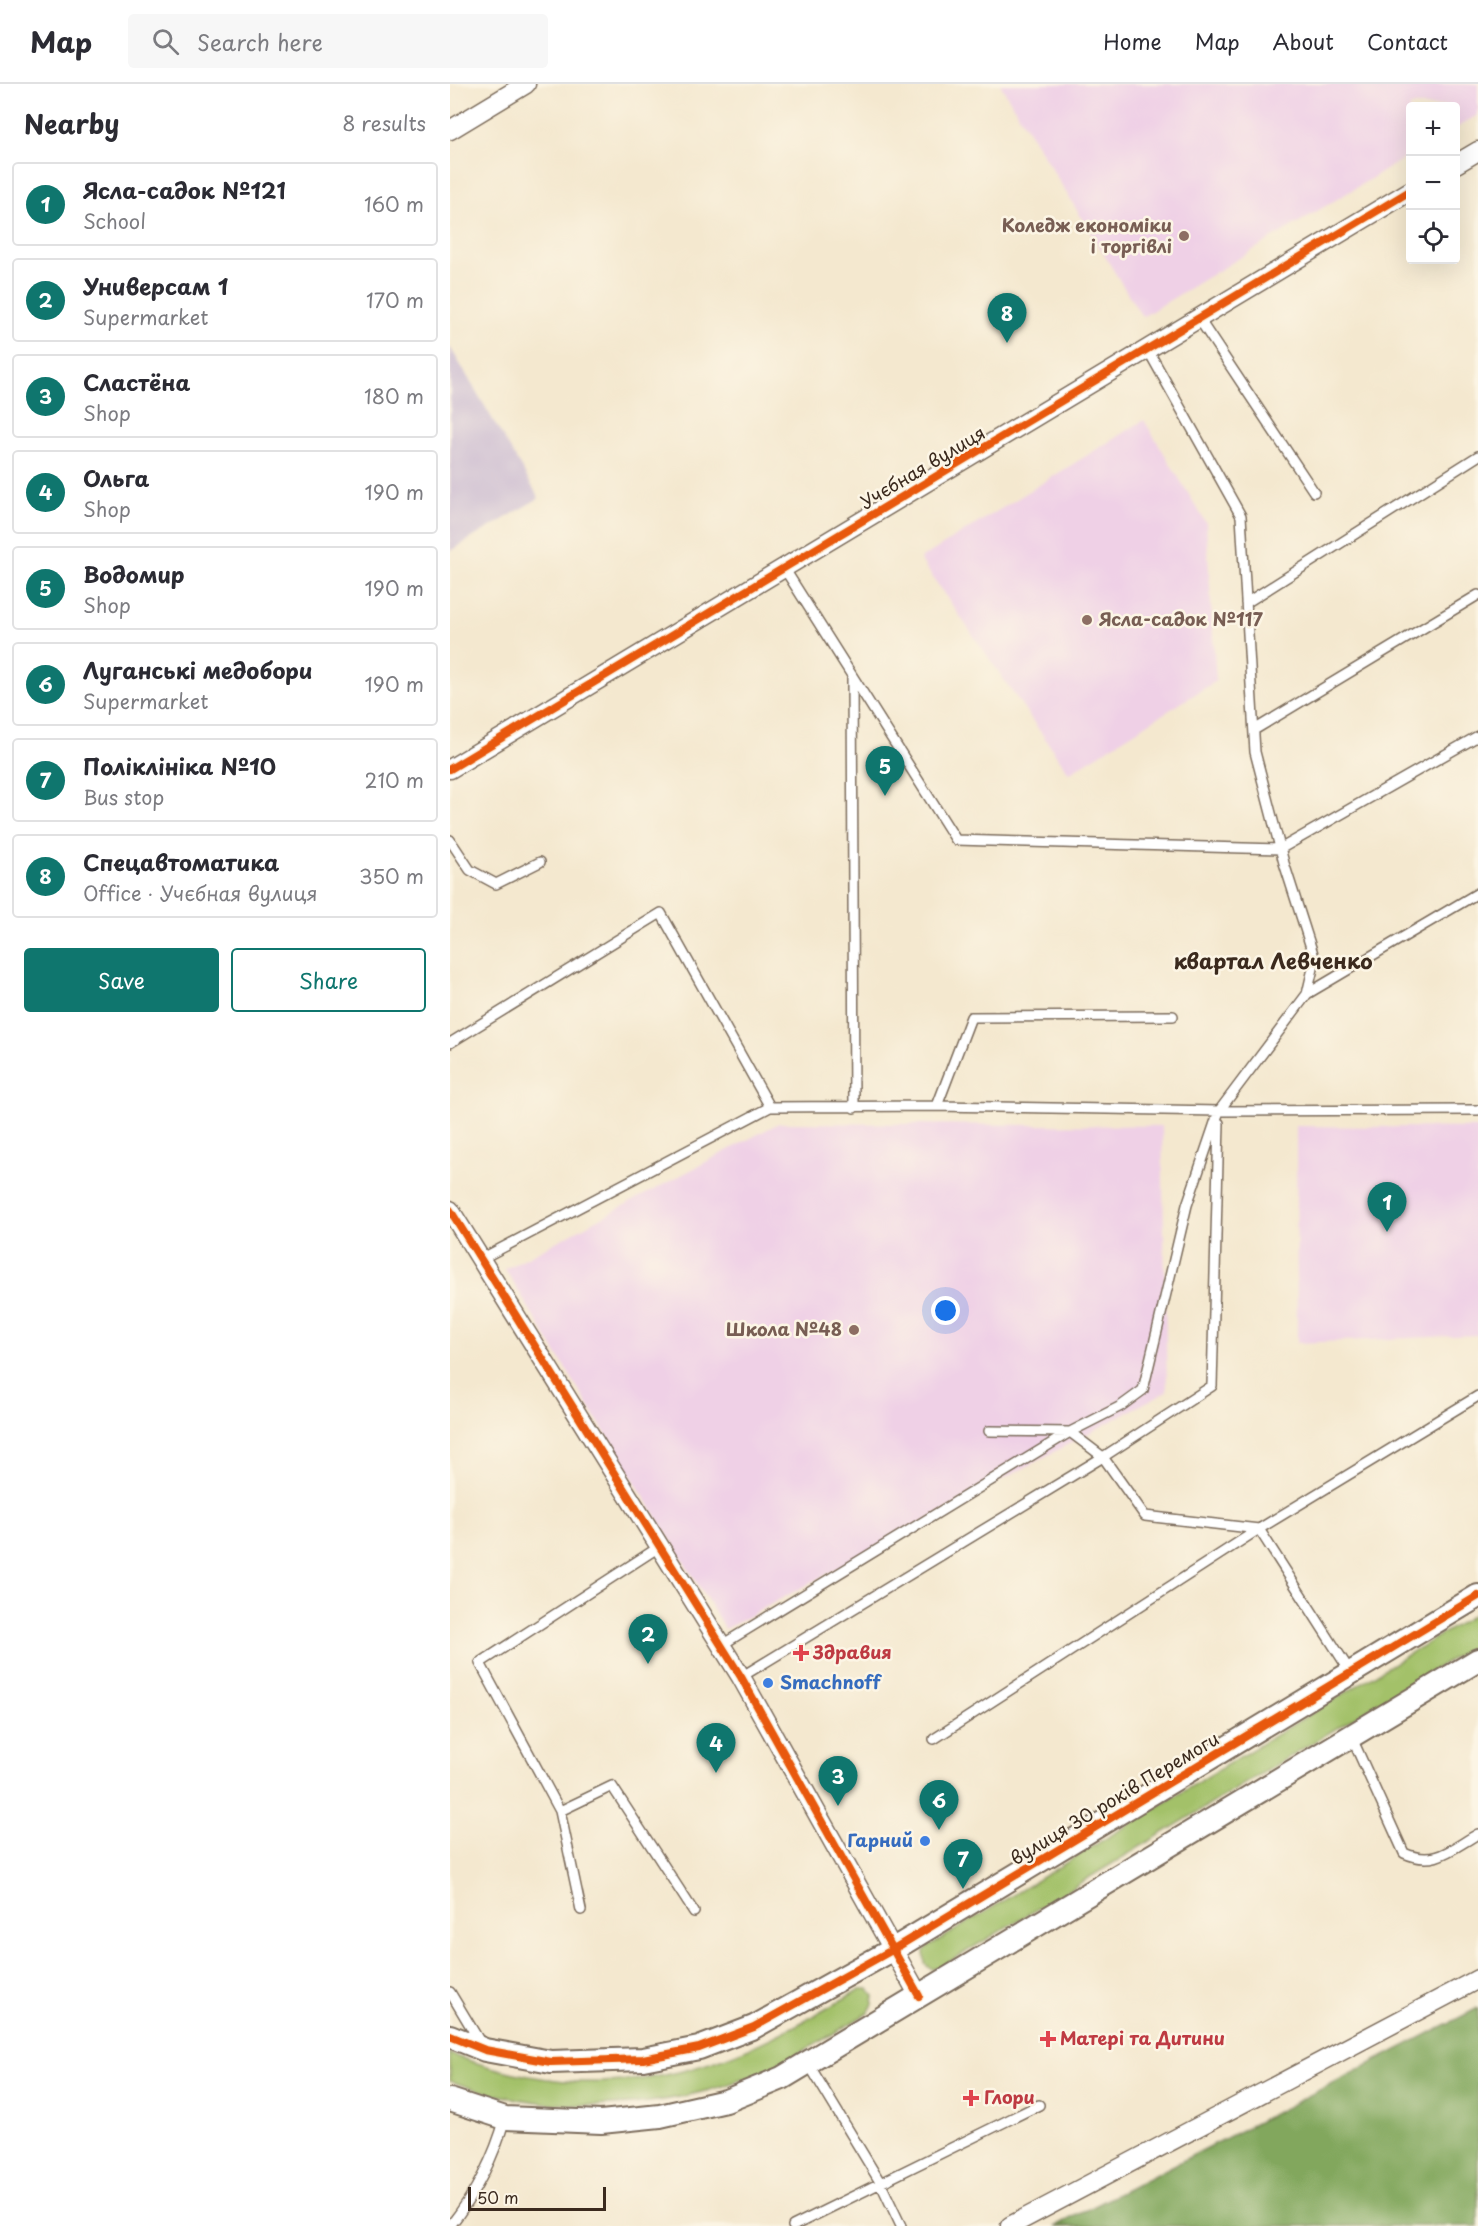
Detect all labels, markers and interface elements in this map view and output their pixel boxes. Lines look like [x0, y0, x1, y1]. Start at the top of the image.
search box [128, 14, 548, 68]
text: Map [30, 20, 92, 63]
icon: search [149, 25, 182, 58]
text: Search here [197, 25, 323, 58]
text: Home [1103, 25, 1162, 57]
text: Map [1195, 25, 1240, 57]
text: About [1273, 25, 1334, 57]
text: Contact [1367, 25, 1448, 57]
map controls [1406, 102, 1460, 264]
button: + [1406, 102, 1460, 156]
text: Nearby [24, 104, 119, 143]
text: 8 results [342, 108, 426, 138]
button: − [1406, 156, 1460, 210]
text: Ясла-садок №121 [83, 173, 286, 206]
text: 1 [41, 189, 50, 219]
text: 160 m [364, 189, 424, 219]
text: School [83, 206, 146, 236]
button: locate [1406, 210, 1460, 264]
place label: Коледж економіки і торгівлі [1002, 211, 1172, 259]
marker: Коледж економіки і торгівлі [1177, 229, 1191, 243]
text: Универсам 1 [83, 269, 228, 302]
text: 2 [38, 285, 53, 315]
text: 170 m [366, 285, 424, 315]
pin: 8 [988, 294, 1026, 343]
text: Supermarket [83, 302, 209, 332]
text: Сластёна [83, 365, 190, 398]
text: 3 [39, 381, 52, 411]
text: 180 m [364, 381, 424, 411]
text: Shop [83, 398, 131, 428]
street label: Учєбная вулиця [855, 419, 990, 515]
text: Ольга [83, 461, 149, 494]
text: 4 [39, 477, 52, 507]
text: 190 m [365, 477, 424, 507]
text: Shop [83, 494, 131, 524]
text: Водомир [83, 557, 185, 590]
text: 5 [39, 573, 52, 603]
text: 190 m [365, 573, 424, 603]
text: Shop [83, 590, 131, 620]
place label: Ясла-садок №117 [1099, 605, 1264, 632]
marker: Ясла-садок №117 [1080, 613, 1094, 627]
text: Луганські медобори [83, 653, 313, 686]
text: 6 [38, 669, 53, 699]
text: 190 m [365, 669, 424, 699]
text: Supermarket [83, 686, 209, 716]
pin: 5 [866, 746, 904, 796]
text: Поліклініка №10 [83, 749, 276, 782]
text: 7 [40, 765, 51, 795]
text: 210 m [365, 765, 424, 795]
text: Bus stop [83, 782, 164, 812]
text: Спецавтоматика [83, 845, 279, 878]
text: 8 [39, 861, 52, 891]
text: 350 m [359, 861, 424, 891]
text: Office · Учєбная вулиця [83, 878, 318, 908]
district label: квартал Левченко [1173, 944, 1373, 976]
button: Save [24, 948, 219, 1012]
button: Share [231, 948, 426, 1012]
pin: 1 [1368, 1182, 1406, 1232]
your location [931, 1296, 960, 1325]
place label: Школа №48 [726, 1315, 842, 1342]
marker: Школа №48 [847, 1323, 861, 1337]
pin: 2 [628, 1614, 668, 1664]
place label: Здравия [812, 1638, 892, 1665]
marker: Здравия [794, 1646, 808, 1660]
place label: Smachnoff [780, 1668, 883, 1695]
marker: Smachnoff [761, 1676, 775, 1690]
pin: 4 [696, 1724, 736, 1773]
street label: вулиця 30 років Перемоги [1005, 1725, 1224, 1871]
pin: 3 [818, 1756, 858, 1806]
pin: 6 [920, 1780, 958, 1830]
place label: Гарний [847, 1826, 913, 1853]
marker: Гарний [918, 1834, 932, 1848]
pin: 7 [944, 1840, 982, 1889]
place label: Матері та Дитини [1060, 2024, 1225, 2051]
marker: Матері та Дитини [1041, 2032, 1055, 2046]
place label: Глори [984, 2083, 1035, 2110]
marker: Глори [962, 2089, 980, 2107]
scale bar [468, 2184, 606, 2212]
text: 50 m [477, 2185, 518, 2209]

